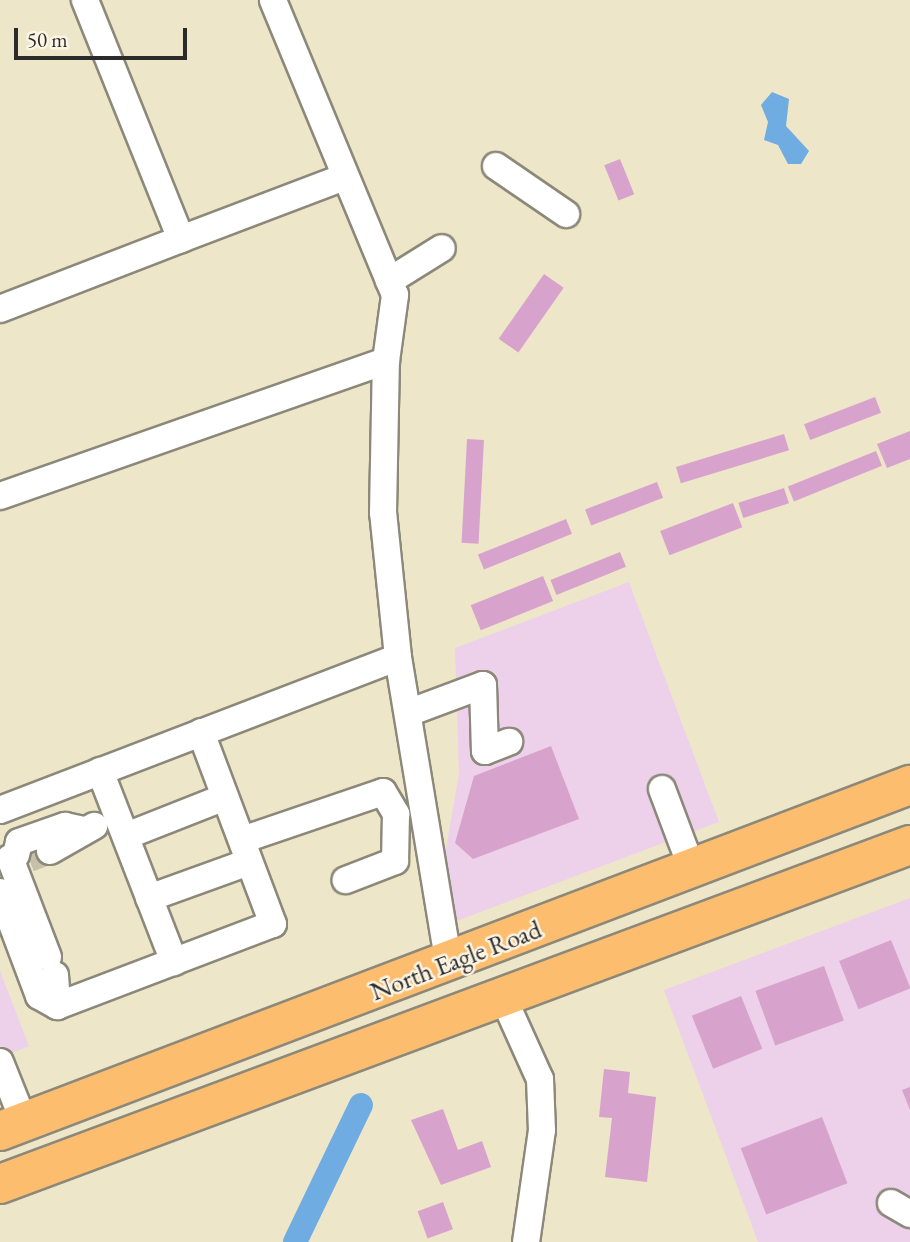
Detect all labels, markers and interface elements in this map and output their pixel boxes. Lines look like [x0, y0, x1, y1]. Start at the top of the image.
scale bar [18, 14, 191, 58]
text: 50 m [27, 26, 68, 53]
street label: North Eagle Road [366, 914, 546, 1008]

